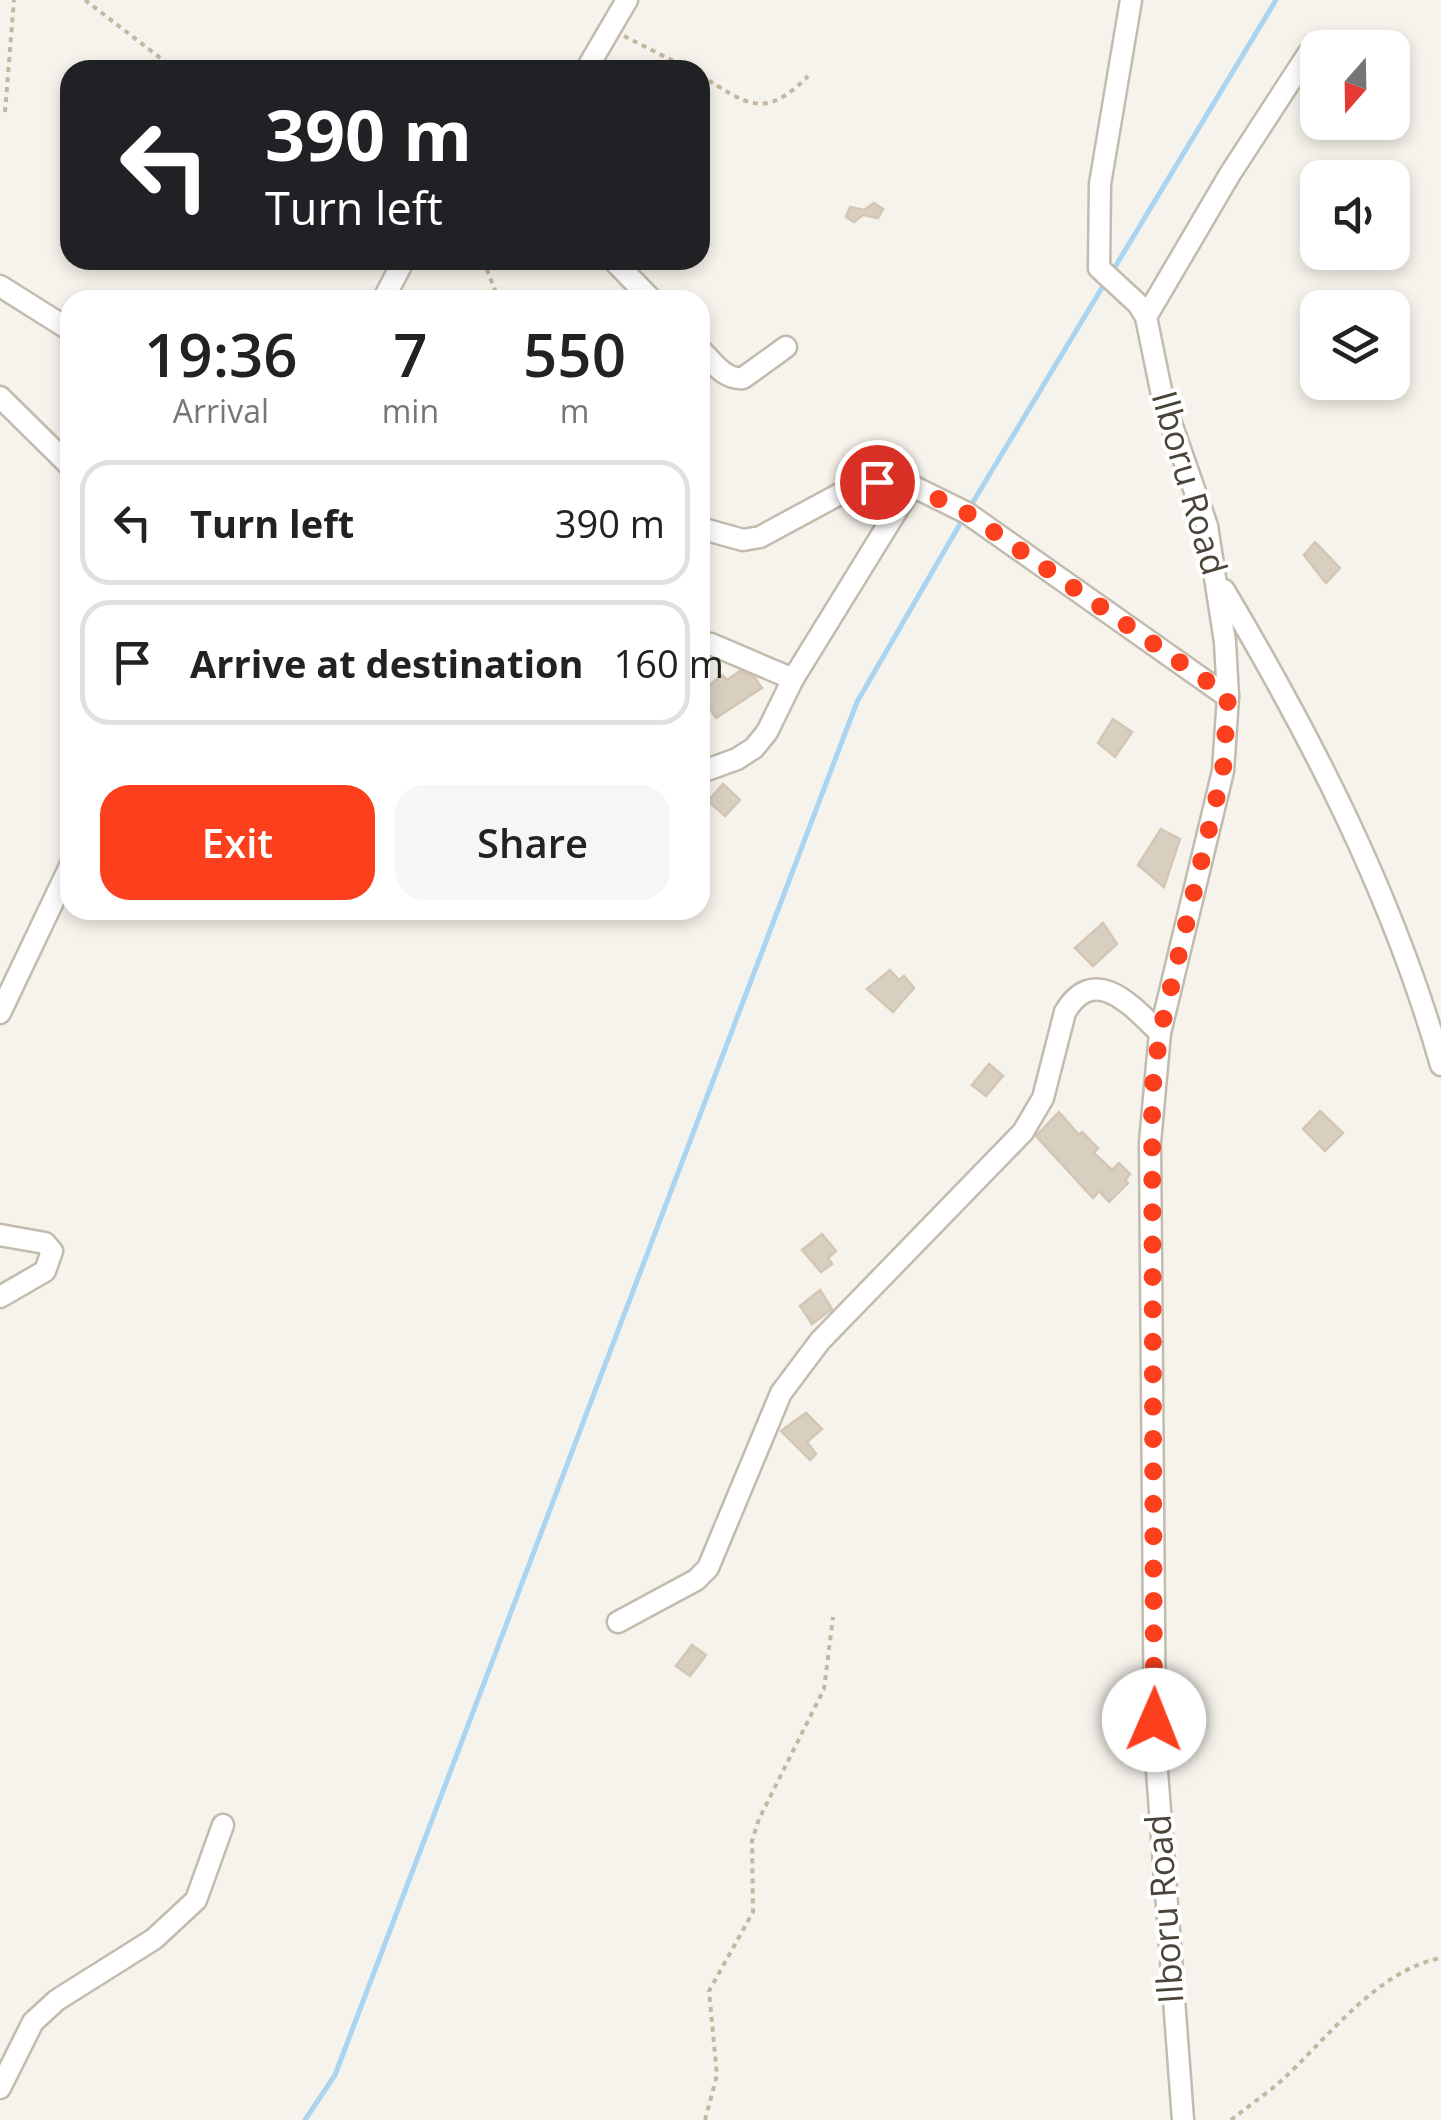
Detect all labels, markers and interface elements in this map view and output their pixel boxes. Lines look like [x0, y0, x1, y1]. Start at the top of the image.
north arrow [1300, 30, 1410, 140]
map controls [1300, 30, 1410, 400]
text: 390 m [265, 86, 472, 182]
icon: left [100, 100, 230, 230]
button: sound [1300, 160, 1410, 270]
text: Turn left [265, 177, 443, 238]
button: layers [1300, 290, 1410, 400]
text: 19:36 [144, 313, 298, 395]
text: 7 [393, 313, 428, 395]
text: 550 [523, 313, 626, 395]
street label: Ilboru Road [1142, 385, 1239, 580]
text: Arrival [173, 389, 269, 432]
text: min [382, 389, 439, 432]
text: m [560, 389, 589, 432]
pin [835, 440, 920, 525]
icon: arrive [850, 455, 905, 510]
icon: left [105, 495, 160, 550]
text: Turn left [190, 497, 354, 549]
text: 390 m [555, 497, 665, 549]
icon: arrive [105, 635, 160, 690]
text: Arrive at destination [190, 637, 584, 689]
text: 160 m [614, 637, 724, 689]
button: Exit [100, 785, 375, 900]
button: Share [395, 785, 670, 900]
position arrow [1102, 1668, 1206, 1772]
street label: Ilboru Road [1133, 1813, 1194, 2005]

